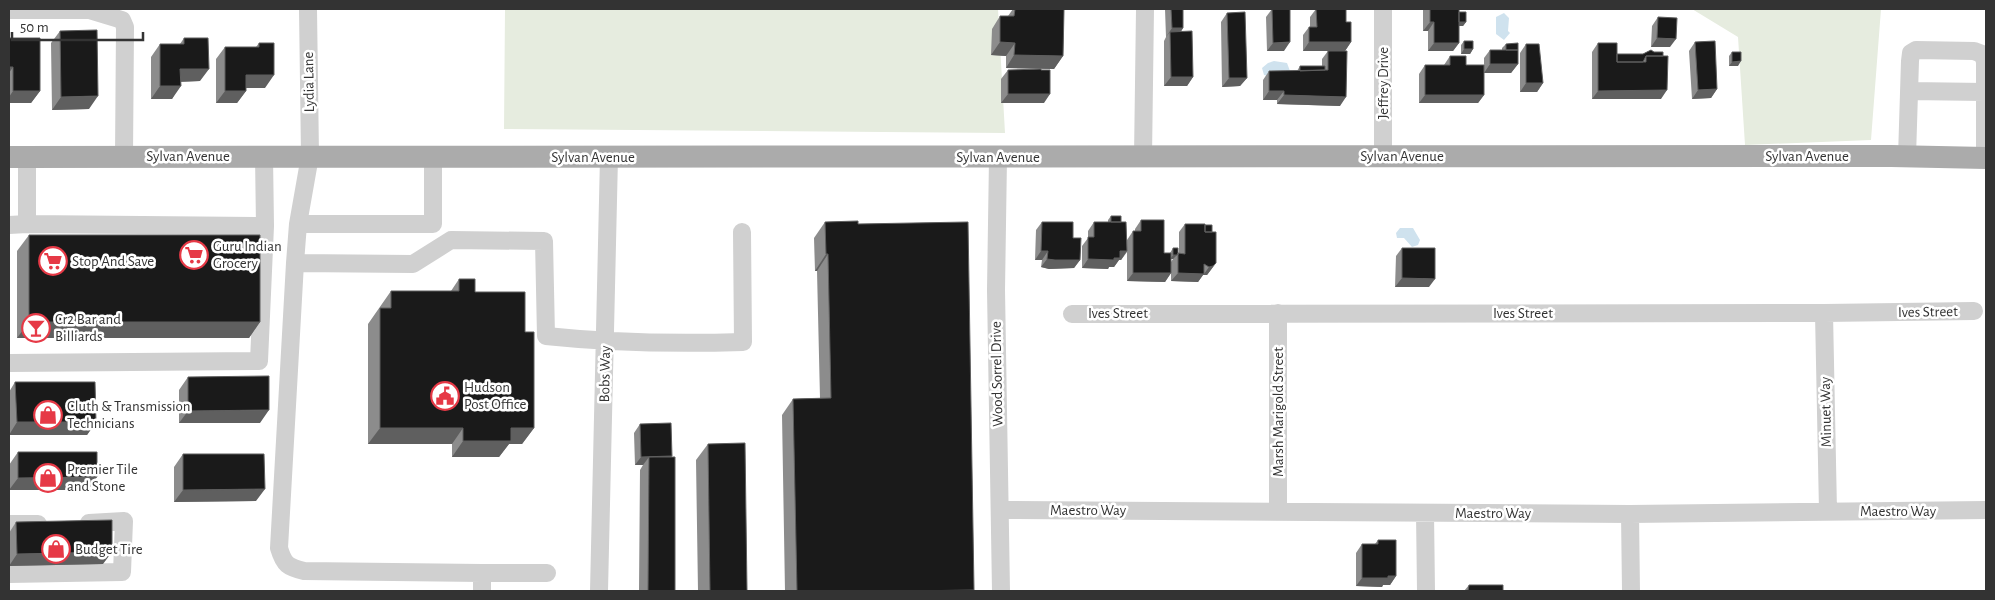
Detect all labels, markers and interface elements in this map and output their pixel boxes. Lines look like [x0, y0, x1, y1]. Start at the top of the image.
scale bar [12, 10, 144, 42]
text: 50 m [20, 20, 49, 35]
street label: Jeffrey Drive [1376, 47, 1391, 119]
street label: Lydia Lane [301, 52, 317, 112]
street label: Sylvan Avenue [146, 149, 230, 164]
street label: Sylvan Avenue [1360, 149, 1444, 164]
street label: Sylvan Avenue [1765, 149, 1849, 164]
street label: Sylvan Avenue [551, 150, 635, 165]
street label: Sylvan Avenue [956, 150, 1040, 165]
place label: Guru Indian Grocery [213, 239, 282, 271]
supermarket icon: Guru Indian Grocery [179, 240, 209, 270]
supermarket icon: Stop And Save [38, 246, 68, 276]
place label: Stop And Save [72, 254, 154, 269]
street label: Ives Street [1898, 304, 1958, 320]
street label: Ives Street [1088, 306, 1148, 321]
street label: Ives Street [1493, 306, 1553, 321]
place label: Cr2 Bar and Billiards [55, 312, 121, 344]
bar icon: Cr2 Bar and Billiards [21, 313, 51, 343]
street label: Wood Sorrel Drive [989, 321, 1005, 427]
street label: Bobs Way [597, 345, 613, 402]
street label: Marsh Marigold Street [1271, 347, 1286, 477]
street label: Minuet Way [1818, 376, 1834, 448]
place label: Hudson Post Office [464, 380, 527, 412]
public building icon: Hudson Post Office [430, 381, 460, 411]
place label: Cluth & Transmission Technicians [67, 399, 191, 431]
shop icon: Cluth & Transmission Technicians [33, 400, 63, 430]
place label: Premier Tile and Stone [67, 462, 138, 494]
shop icon: Premier Tile and Stone [33, 463, 63, 493]
street label: Maestro Way [1050, 503, 1127, 518]
street label: Maestro Way [1860, 504, 1937, 519]
street label: Maestro Way [1455, 506, 1532, 521]
shop icon: Budget Tire [41, 534, 71, 564]
place label: Budget Tire [75, 542, 143, 557]

